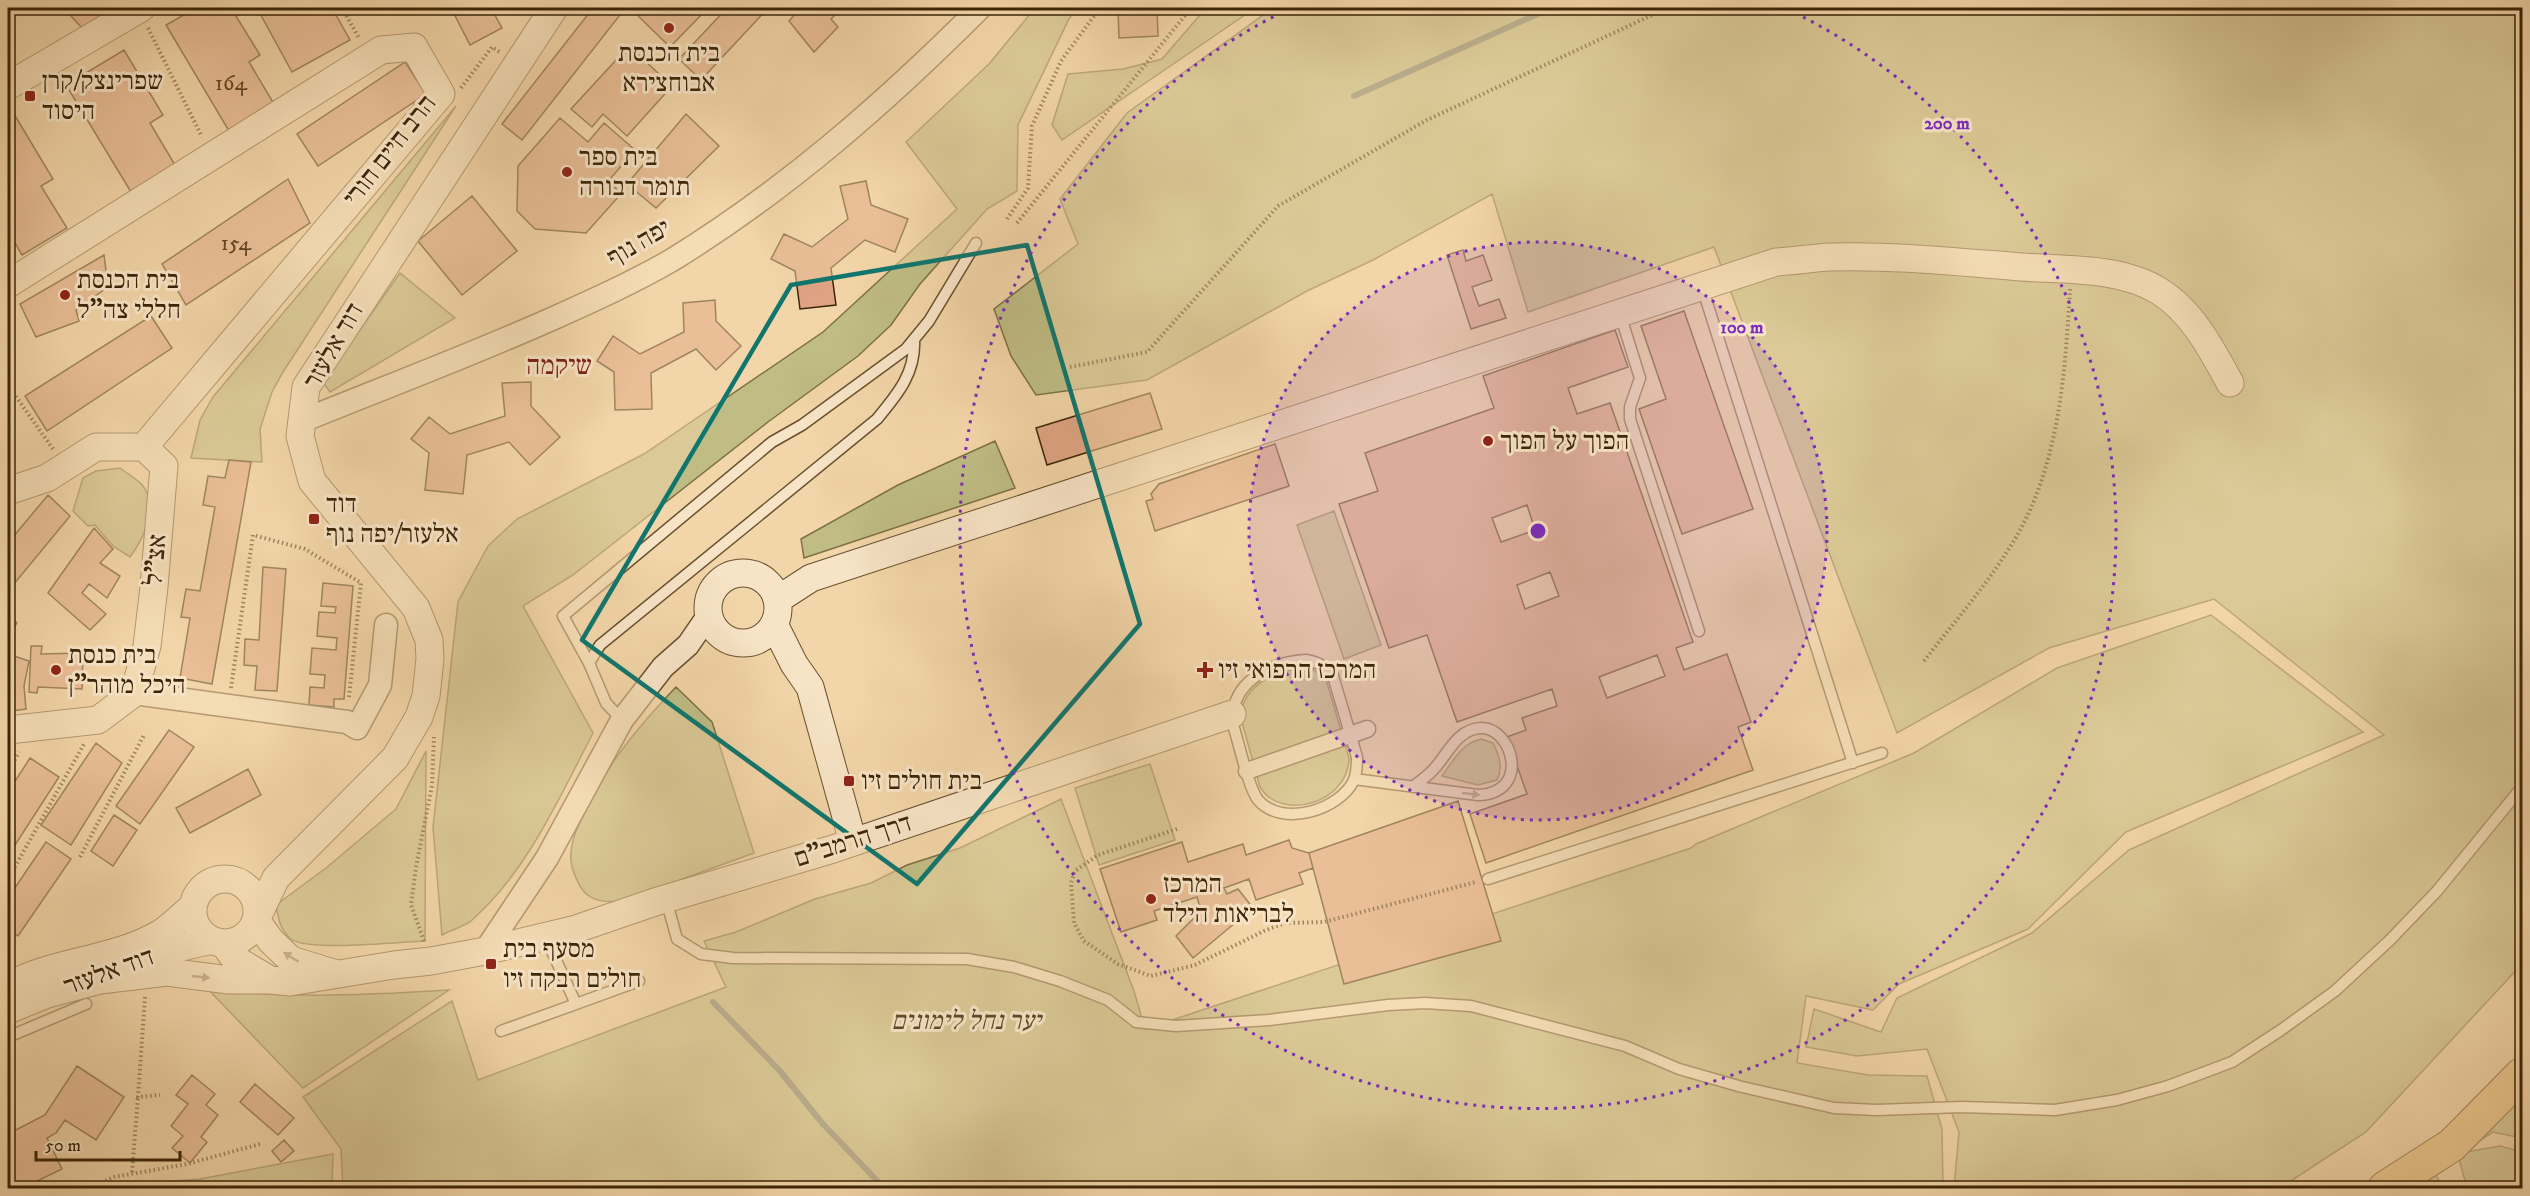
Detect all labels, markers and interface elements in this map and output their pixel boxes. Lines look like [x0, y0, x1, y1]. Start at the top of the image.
marker: בית הכנסת אבוחצירא [662, 21, 676, 35]
place label: בית הכנסת אבוחצירא [618, 37, 720, 100]
place label: שפרינצק/קרן היסוד [42, 65, 163, 128]
house number: 164 [215, 70, 248, 97]
street label: הרב חיים חורי [336, 88, 444, 214]
marker: שפרינצק/קרן היסוד [23, 89, 37, 103]
text: 200 m [1924, 113, 1970, 135]
place label: בית ספר תומר דבורה [579, 141, 690, 204]
marker: בית ספר תומר דבורה [560, 165, 574, 179]
street label: יפה נוף [601, 212, 677, 274]
house number: 154 [221, 230, 253, 257]
place label: בית הכנסת חללי צה"ל [77, 264, 181, 327]
marker: בית הכנסת חללי צה"ל [58, 288, 72, 302]
street label: דוד אלעזר [296, 297, 372, 395]
text: 100 m [1720, 317, 1764, 339]
district label: שיקמה [526, 349, 592, 383]
place label: הפוך על הפוך [1500, 425, 1629, 458]
marker: הפוך על הפוך [1481, 434, 1495, 448]
place label: דוד אלעזר/יפה נוף [326, 488, 459, 551]
marker: דוד אלעזר/יפה נוף [307, 512, 321, 526]
centre of rings [1528, 521, 1548, 541]
street label: אצ"ל [137, 533, 175, 587]
place label: בית כנסת היכל מוהר"ן [68, 639, 186, 702]
place label: המרכז הרפואי זיו [1218, 654, 1376, 687]
marker: המרכז הרפואי זיו [1196, 661, 1214, 679]
marker: בית כנסת היכל מוהר"ן [49, 663, 63, 677]
place label: בית חולים זיו [861, 765, 982, 798]
marker: בית חולים זיו [842, 774, 856, 788]
one-way arrow [1461, 789, 1480, 799]
street label: דרך הרמב"ם [790, 807, 916, 875]
place label: המרכז לבריאות הילד [1163, 868, 1294, 931]
marker: המרכז לבריאות הילד [1144, 892, 1158, 906]
place label: מסעף בית חולים רבקה זיו [503, 933, 641, 996]
street label: דוד אלעזר [59, 940, 159, 1004]
one-way arrow [283, 952, 299, 963]
marker: מסעף בית חולים רבקה זיו [484, 957, 498, 971]
one-way arrow [191, 972, 210, 982]
park label: יער נחל לימונים [891, 1005, 1044, 1038]
scale bar [36, 1124, 180, 1162]
text: 50 m [45, 1135, 81, 1157]

